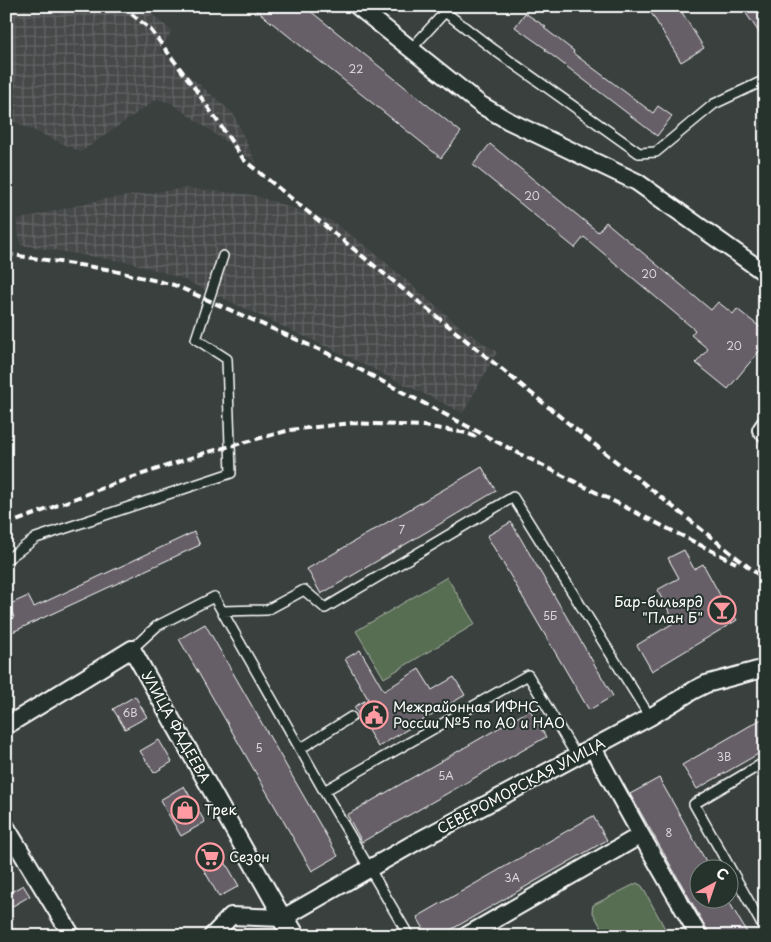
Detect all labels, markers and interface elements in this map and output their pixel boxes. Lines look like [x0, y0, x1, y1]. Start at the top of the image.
house number: 22 [349, 60, 363, 77]
house number: 20 [524, 187, 540, 204]
house number: 20 [641, 265, 657, 282]
house number: 20 [726, 337, 742, 354]
house number: 7 [399, 521, 405, 538]
place label: Бар-бильярд "План Б" [614, 591, 703, 628]
bar icon: Бар-бильярд "План Б" [707, 595, 737, 625]
house number: 5Б [543, 607, 557, 624]
street label: УЛИЦА ФАДЕЕВА [137, 667, 216, 787]
place label: Межрайонная ИФНС России №5 по АО и НАО [393, 696, 565, 733]
public building icon: Межрайонная ИФНС России №5 по АО и НАО [359, 700, 389, 730]
house number: 6В [123, 704, 137, 721]
street label: СЕВЕРОМОРСКАЯ УЛИЦА [433, 732, 609, 839]
house number: 5 [255, 739, 263, 756]
house number: 3В [717, 748, 731, 765]
house number: 5А [438, 767, 454, 784]
shop icon: Трек [170, 795, 200, 825]
place label: Трек [204, 799, 238, 820]
house number: 8 [666, 824, 673, 841]
supermarket icon: Сезон [195, 842, 225, 872]
place label: Сезон [229, 846, 270, 867]
north arrow [688, 860, 738, 910]
text: С [712, 862, 733, 885]
house number: 3А [504, 869, 520, 886]

